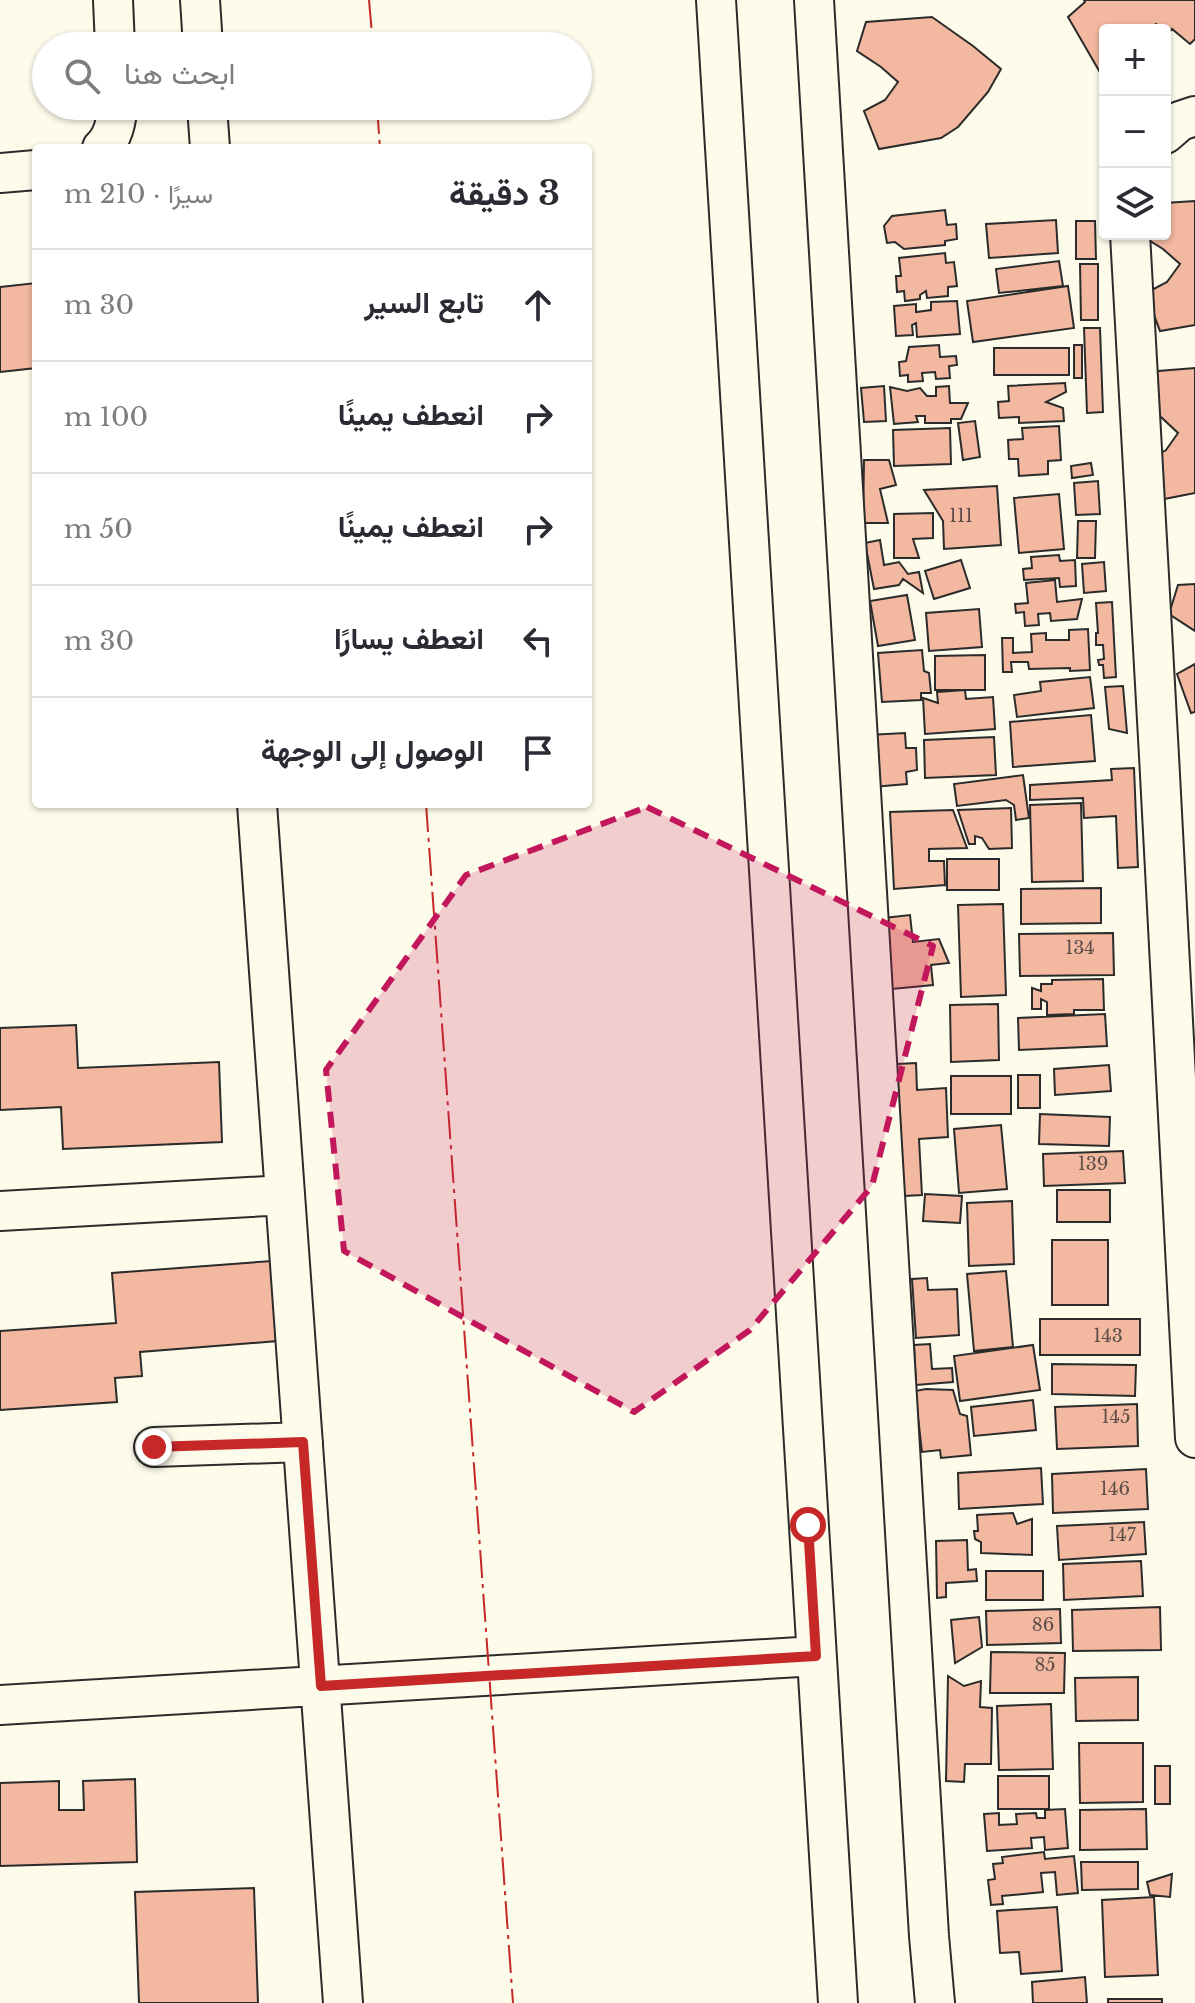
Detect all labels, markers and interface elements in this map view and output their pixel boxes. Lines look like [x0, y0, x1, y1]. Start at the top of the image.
map controls [1099, 24, 1171, 240]
button: + [1099, 24, 1171, 96]
search box [32, 32, 592, 120]
icon: search [60, 54, 104, 98]
text: ابحث هنا [124, 55, 236, 92]
button: − [1099, 96, 1171, 168]
button: layers [1099, 168, 1171, 240]
text: 3 دقيقة [449, 172, 560, 214]
text: سيرًا · 210 m [64, 178, 213, 210]
icon: ahead [516, 283, 560, 327]
text: تابع السير [364, 284, 484, 321]
text: 30 m [64, 289, 134, 321]
icon: right [516, 395, 560, 439]
text: انعطف يمينًا [338, 396, 484, 433]
text: 100 m [64, 401, 148, 433]
house number: 111 [949, 505, 973, 527]
icon: right [516, 507, 560, 551]
text: انعطف يمينًا [338, 508, 484, 545]
text: 50 m [64, 513, 133, 545]
icon: left [516, 619, 560, 663]
text: انعطف يسارًا [334, 620, 484, 657]
text: 30 m [64, 625, 134, 657]
icon: arrive [516, 731, 560, 775]
text: الوصول إلى الوجهة [261, 732, 484, 769]
house number: 134 [1065, 937, 1095, 959]
house number: 139 [1078, 1153, 1108, 1175]
house number: 143 [1093, 1325, 1123, 1347]
house number: 145 [1102, 1406, 1130, 1428]
route end [136, 1429, 172, 1465]
house number: 146 [1100, 1478, 1130, 1500]
route start [790, 1507, 826, 1543]
house number: 147 [1108, 1524, 1137, 1546]
house number: 86 [1032, 1614, 1054, 1636]
house number: 85 [1034, 1654, 1056, 1676]

